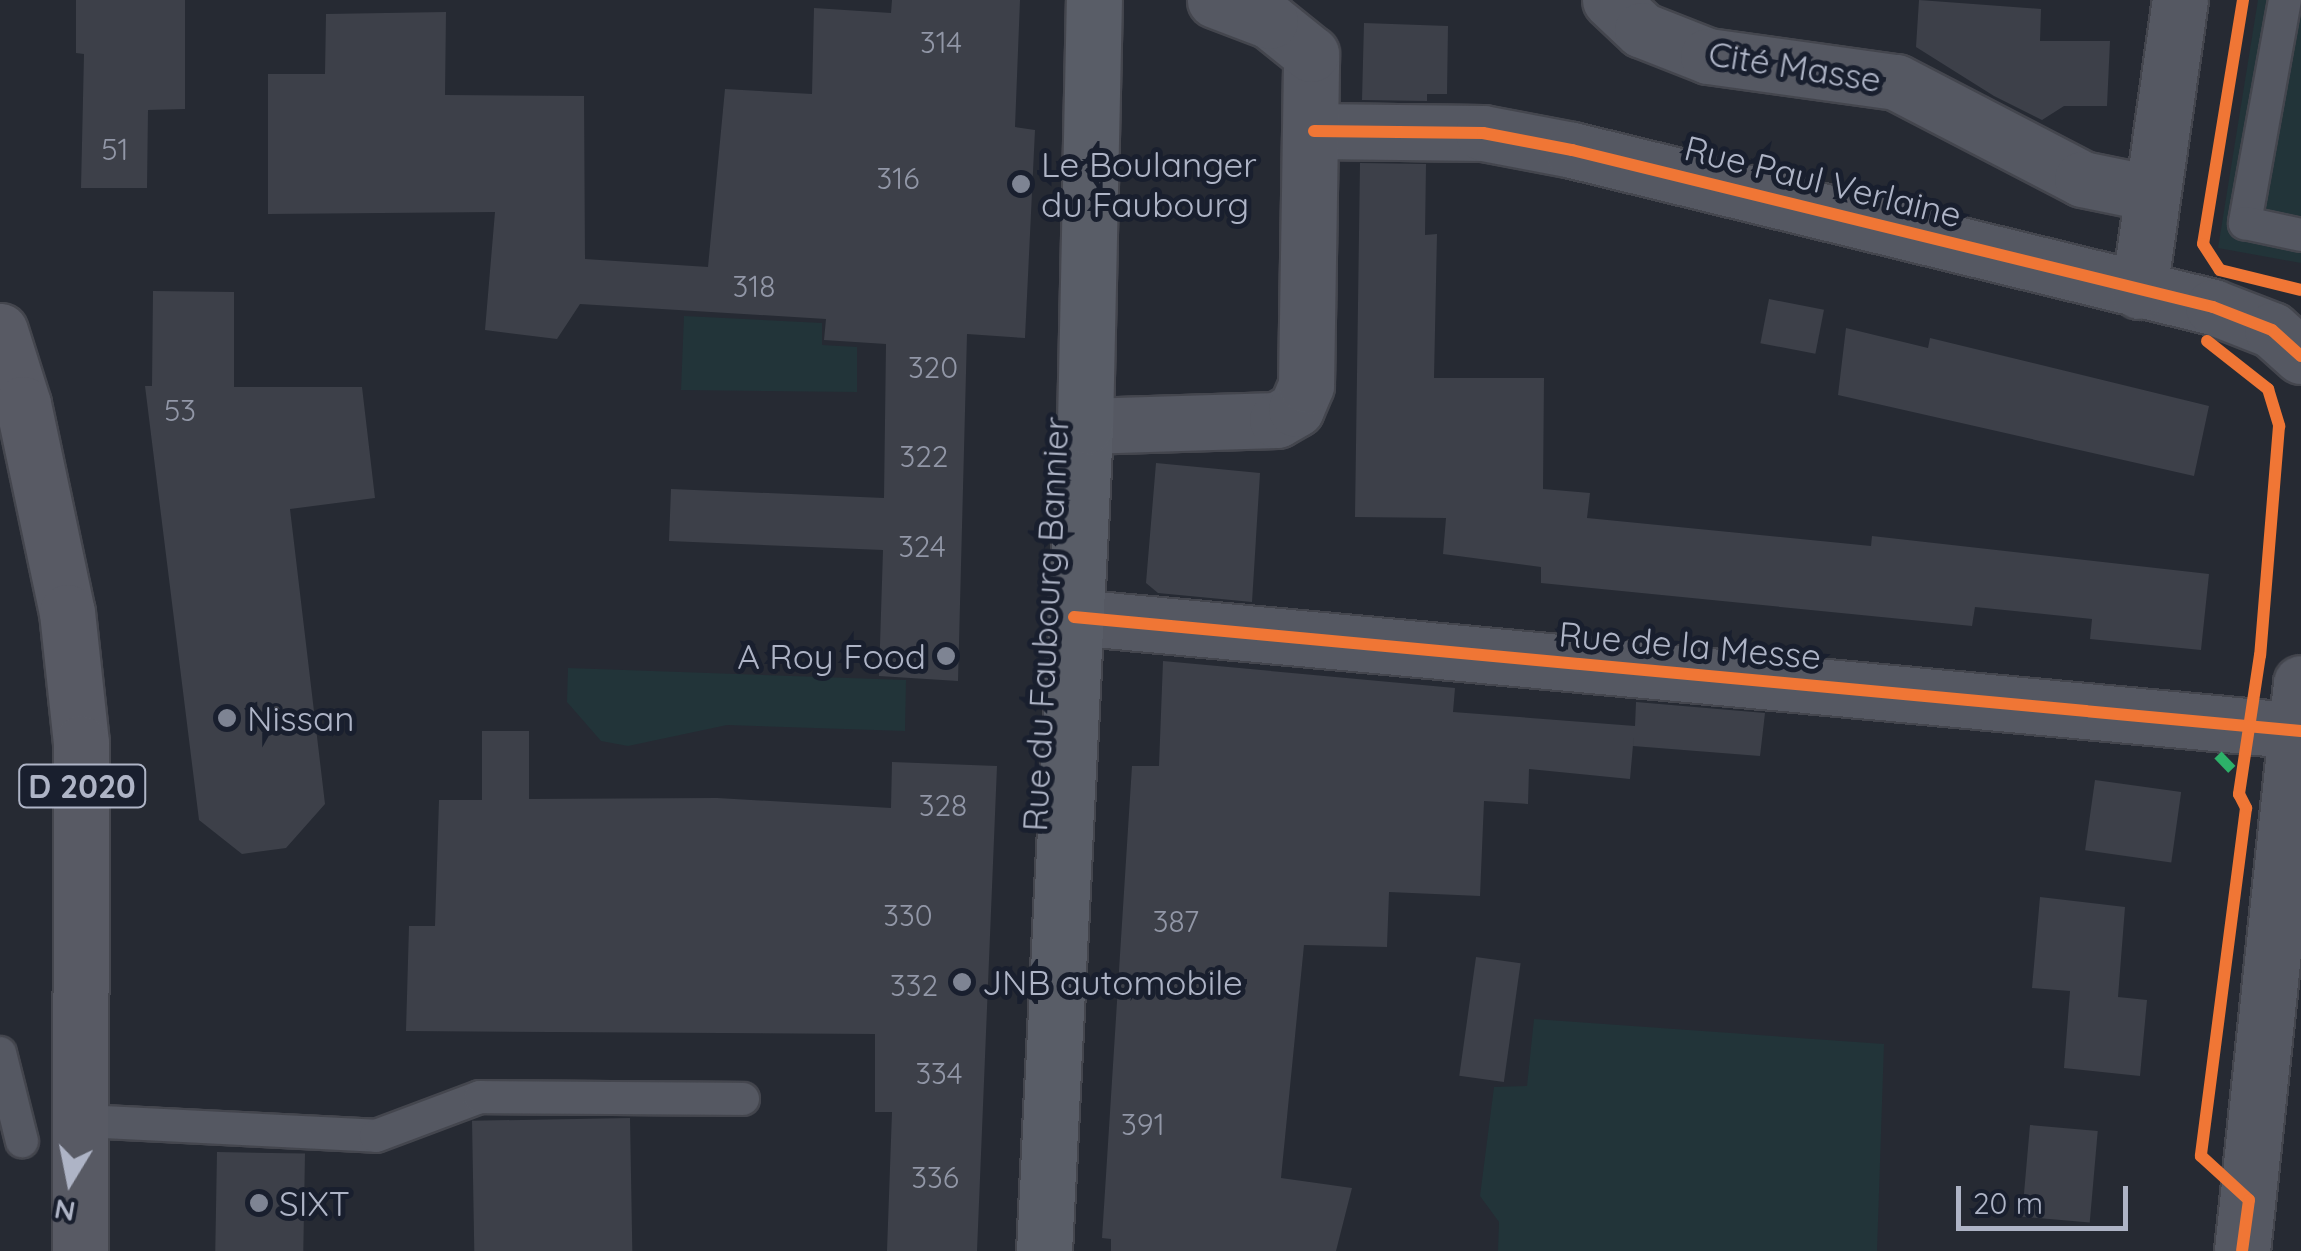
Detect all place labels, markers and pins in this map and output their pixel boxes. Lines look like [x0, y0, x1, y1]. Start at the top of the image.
place label: Le Boulanger du Faubourg [1041, 143, 1257, 225]
marker: Le Boulanger du Faubourg [1010, 173, 1032, 195]
place label: A Roy Food [737, 635, 926, 677]
marker: A Roy Food [935, 645, 957, 667]
place label: Nissan [247, 697, 355, 739]
marker: Nissan [216, 707, 238, 729]
place label: JNB automobile [982, 961, 1243, 1003]
marker: JNB automobile [951, 971, 973, 993]
place label: SIXT [279, 1182, 350, 1224]
marker: SIXT [248, 1192, 270, 1214]

